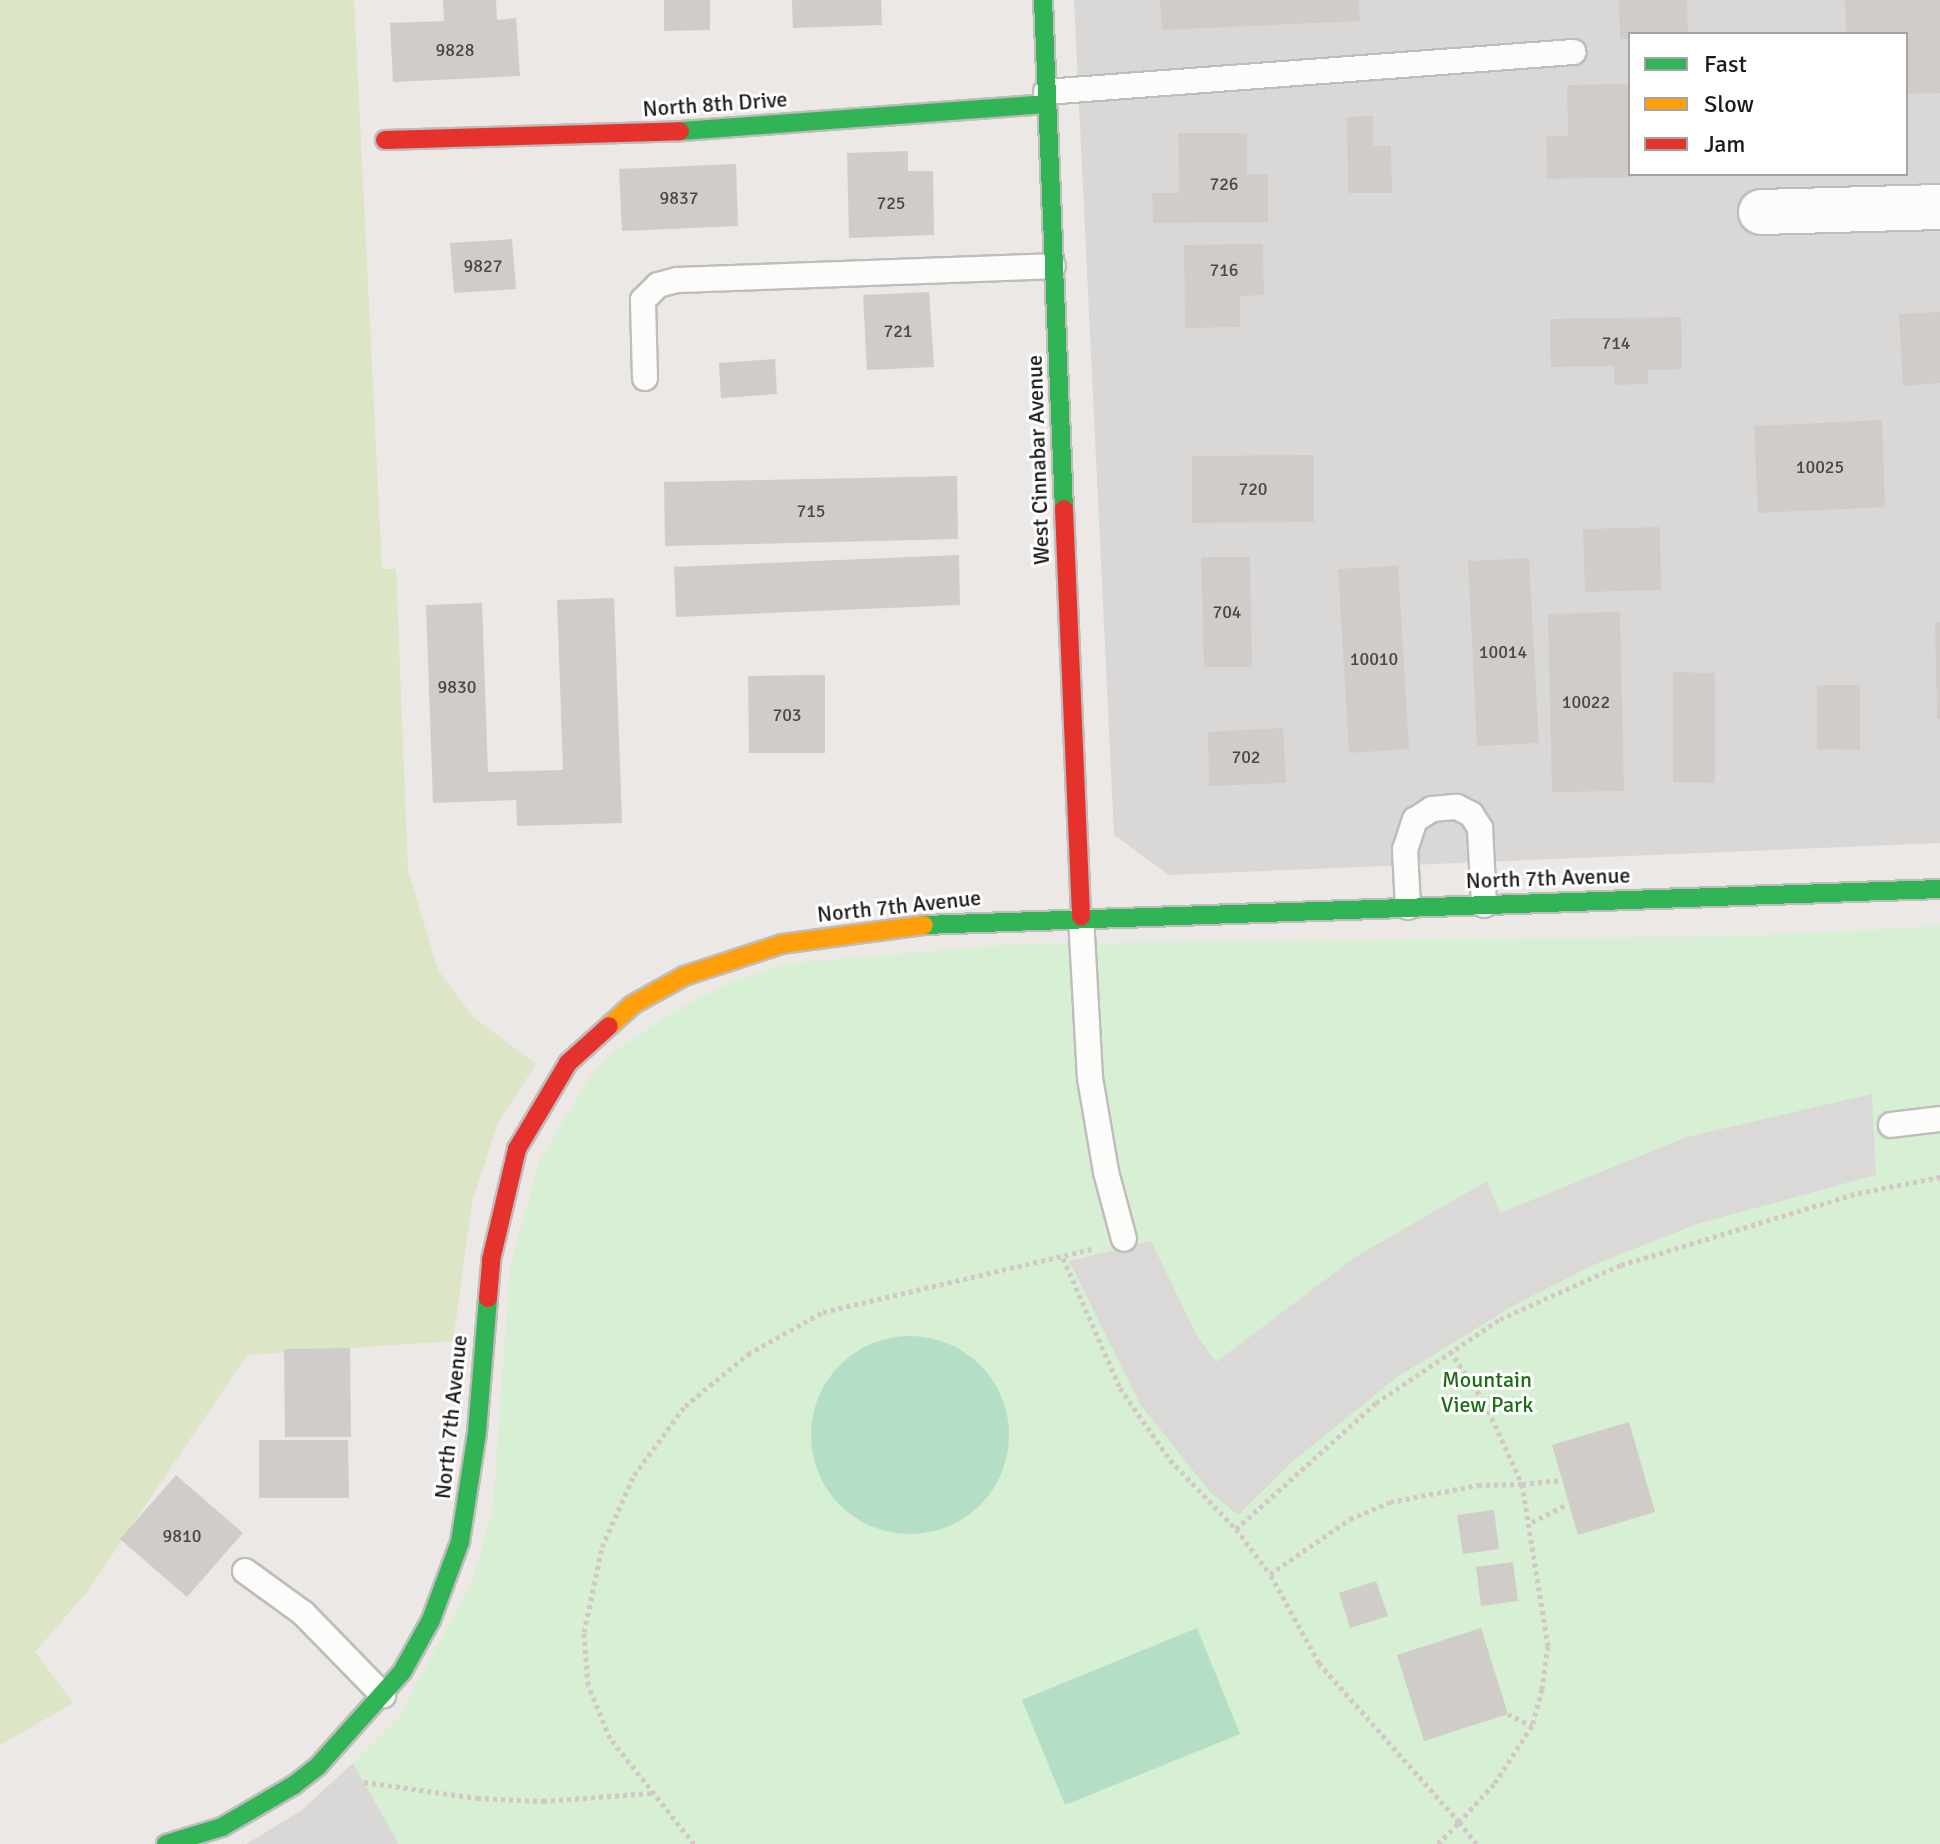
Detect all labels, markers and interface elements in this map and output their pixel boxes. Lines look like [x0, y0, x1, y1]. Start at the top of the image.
legend [1628, 32, 1908, 176]
house number: 9828 [436, 39, 474, 61]
text: Fast [1704, 49, 1747, 79]
street label: North 8th Drive [642, 86, 788, 122]
text: Slow [1704, 89, 1754, 119]
text: Jam [1704, 129, 1745, 159]
house number: 726 [1209, 173, 1239, 195]
house number: 9837 [660, 187, 698, 209]
house number: 725 [876, 192, 906, 214]
house number: 9827 [464, 255, 502, 277]
house number: 716 [1209, 259, 1239, 281]
house number: 721 [883, 320, 913, 342]
house number: 714 [1601, 332, 1631, 354]
street label: West Cinnabar Avenue [1021, 355, 1055, 565]
house number: 10025 [1796, 456, 1844, 478]
house number: 720 [1238, 478, 1268, 500]
house number: 715 [796, 500, 826, 522]
house number: 704 [1212, 601, 1242, 623]
house number: 10014 [1479, 641, 1527, 663]
house number: 10010 [1350, 648, 1398, 670]
house number: 9830 [438, 676, 476, 698]
house number: 10022 [1562, 691, 1610, 713]
house number: 703 [772, 704, 802, 726]
house number: 702 [1231, 746, 1261, 768]
street label: North 7th Avenue [1465, 862, 1631, 894]
street label: North 7th Avenue [816, 884, 982, 928]
street label: North 7th Avenue [429, 1334, 473, 1500]
park label: Mountain View Park [1441, 1366, 1533, 1418]
house number: 9810 [163, 1525, 201, 1547]

